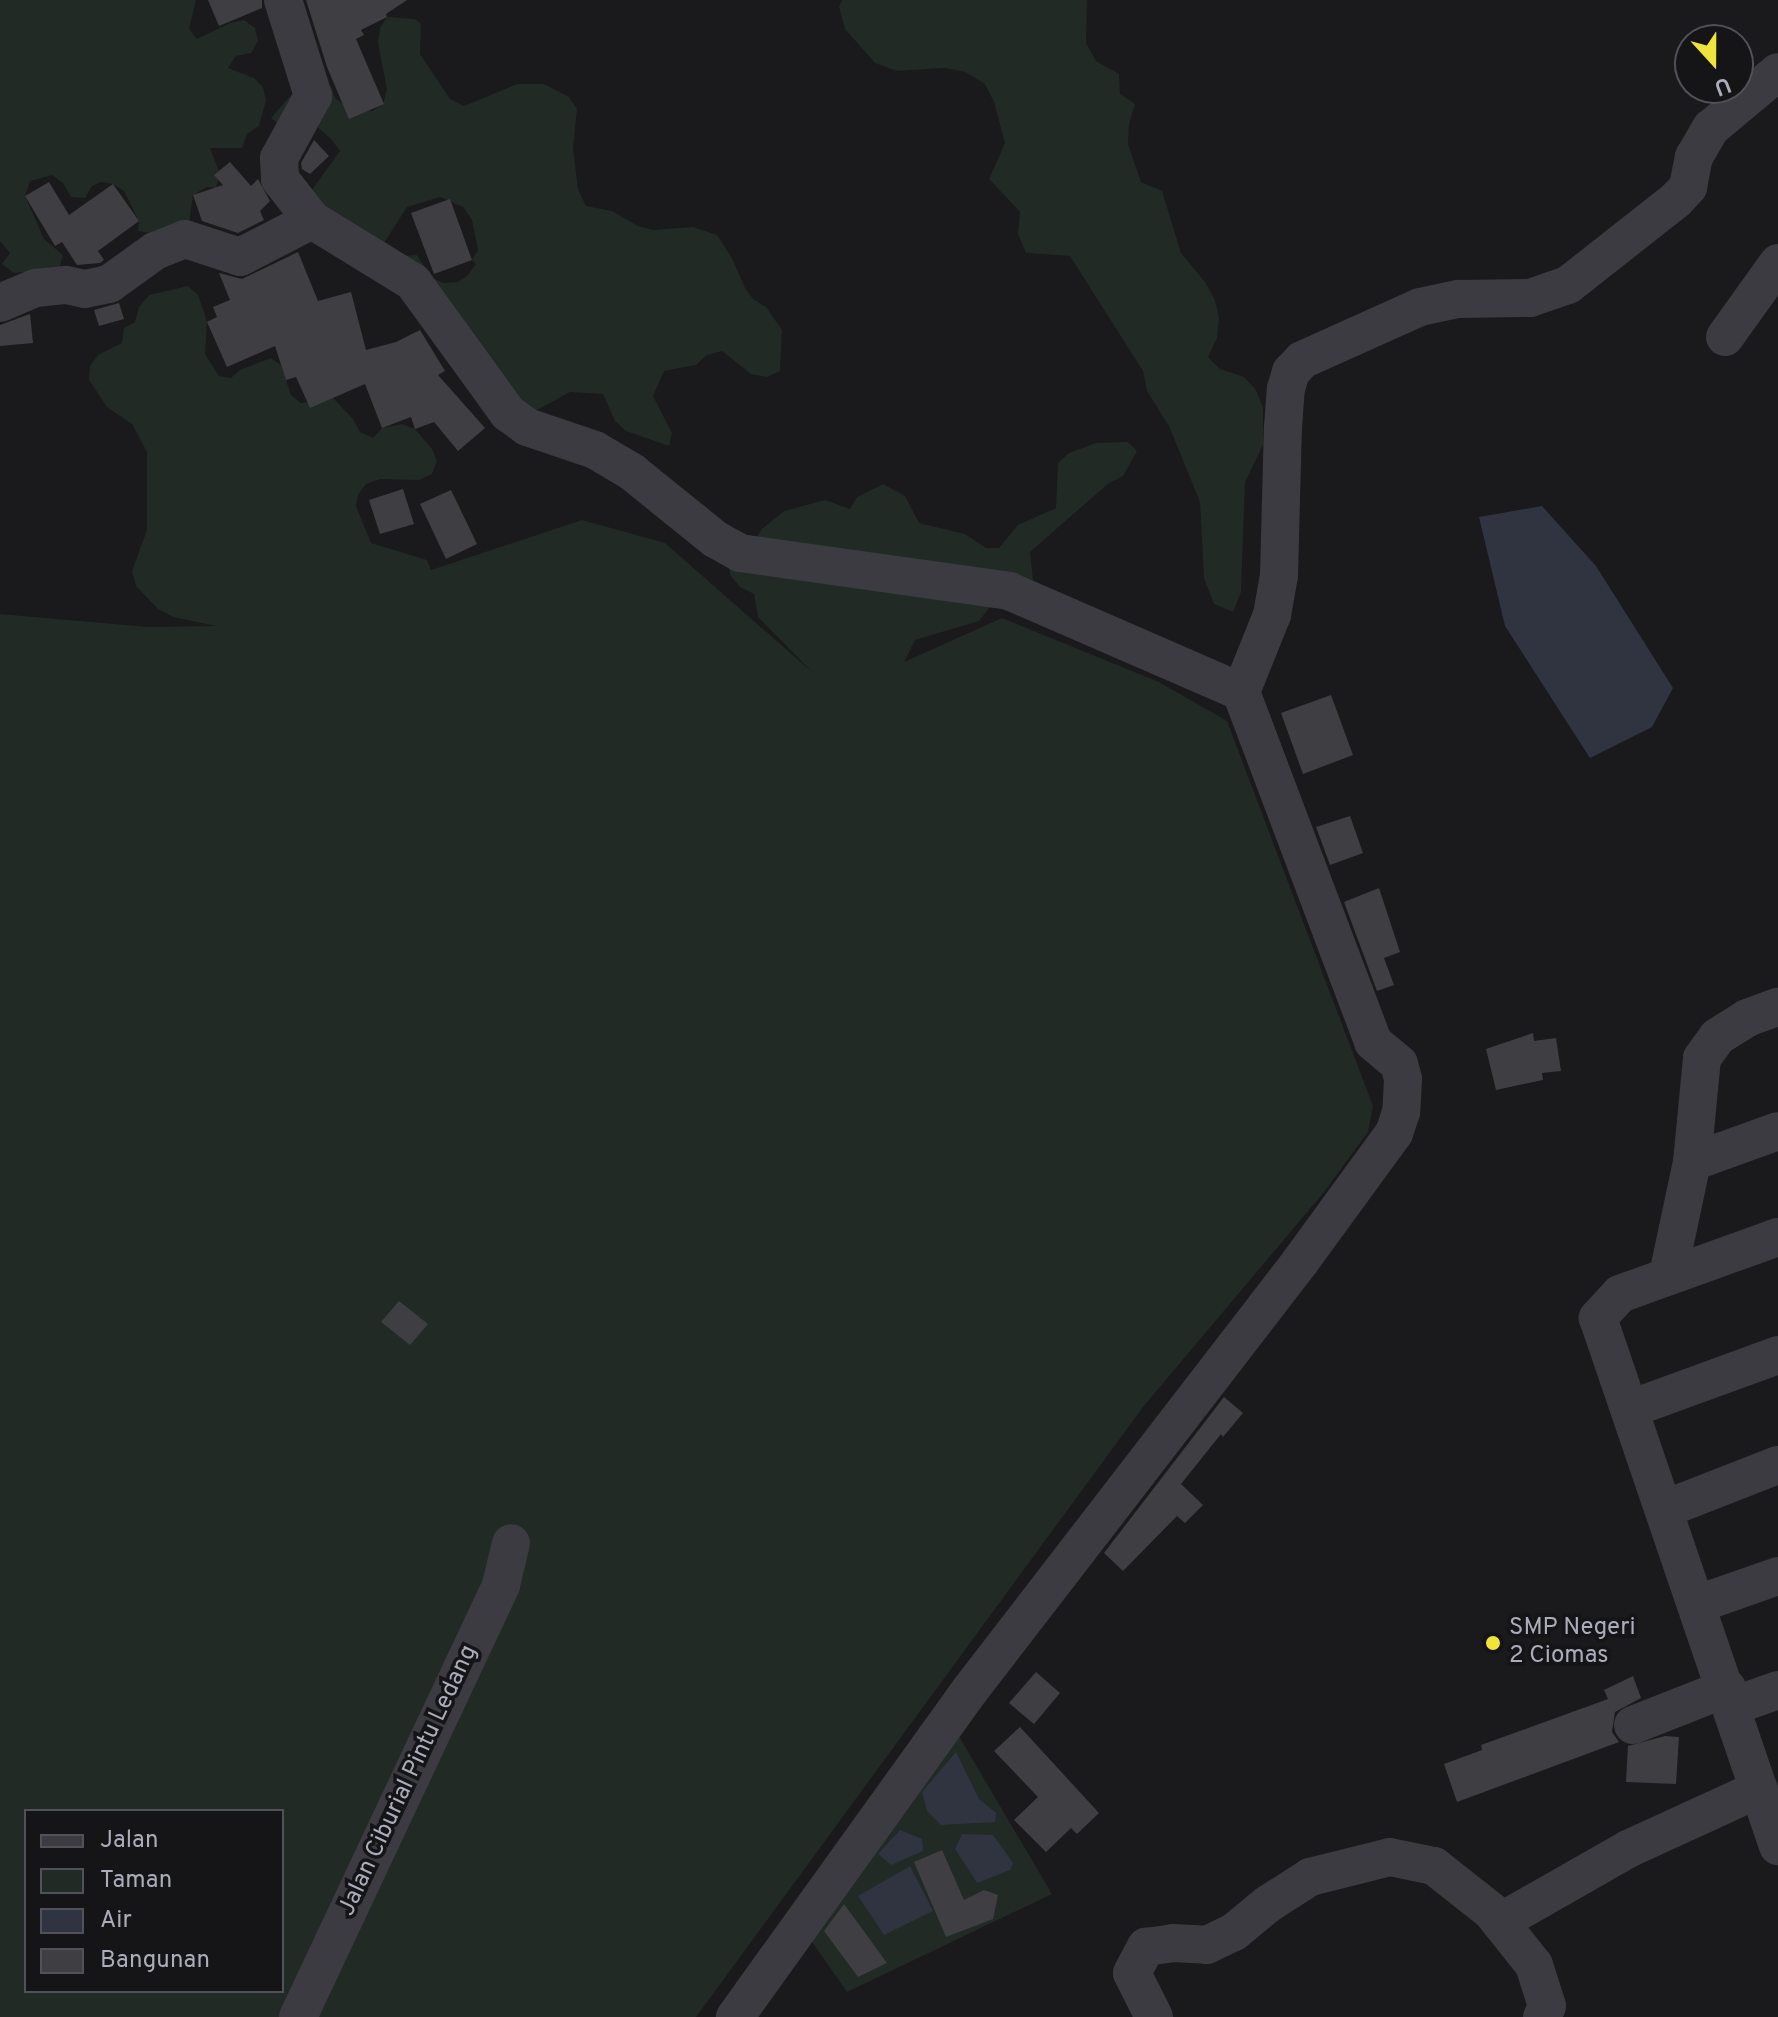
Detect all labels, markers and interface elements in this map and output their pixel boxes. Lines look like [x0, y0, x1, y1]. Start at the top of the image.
north arrow [1674, 24, 1754, 104]
text: U [1710, 70, 1734, 100]
place label: SMP Negeri 2 Ciomas [1509, 1615, 1636, 1671]
marker: SMP Negeri 2 Ciomas [1484, 1634, 1502, 1652]
street label: Jalan Ciburial Pintu Ledang [334, 1641, 484, 1921]
legend [24, 1809, 284, 1993]
text: Jalan [100, 1826, 158, 1856]
text: Taman [100, 1866, 172, 1896]
text: Air [100, 1906, 132, 1936]
text: Bangunan [100, 1946, 210, 1976]

